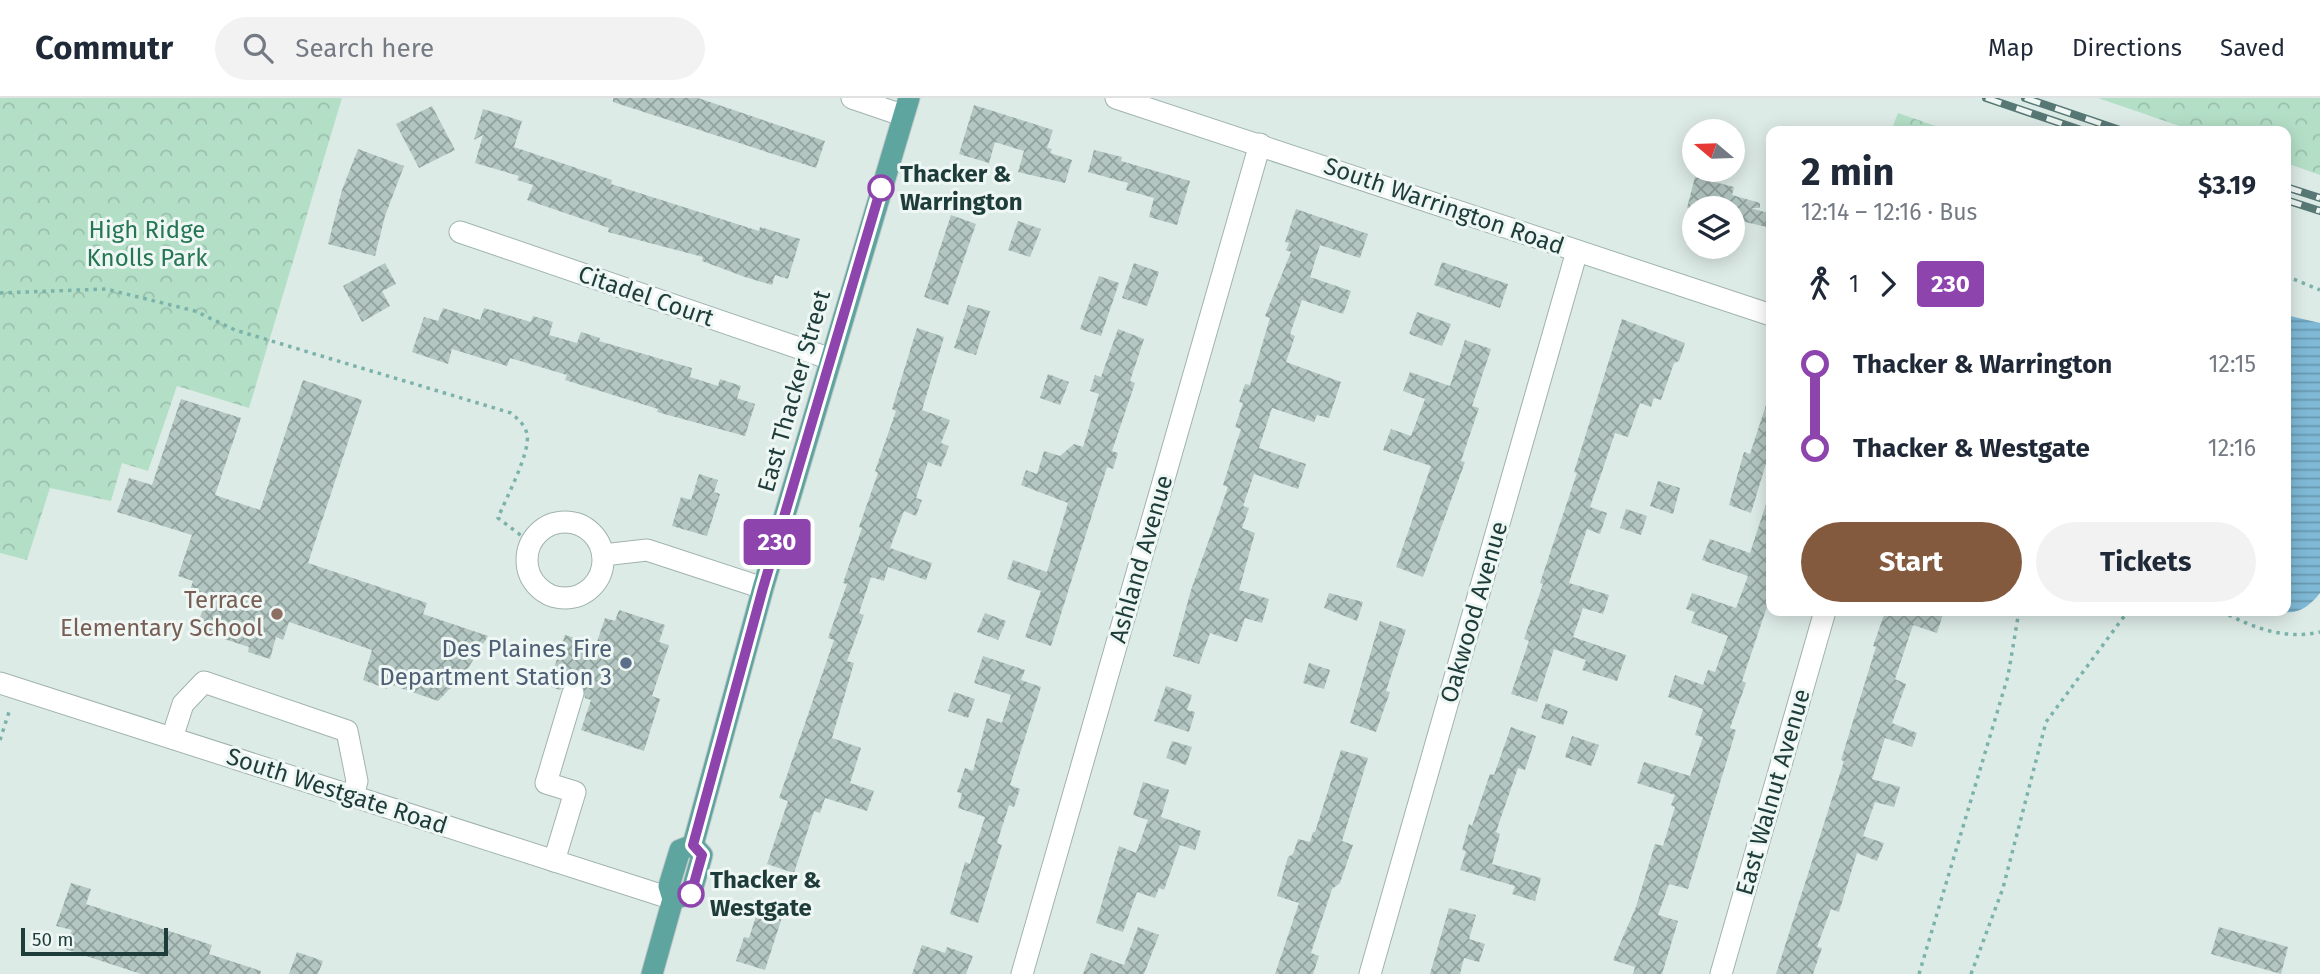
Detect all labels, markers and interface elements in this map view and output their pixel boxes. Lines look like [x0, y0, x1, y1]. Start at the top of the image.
search box [215, 17, 705, 80]
text: Commutr [35, 28, 173, 68]
icon: search [239, 29, 277, 67]
text: Search here [295, 33, 434, 64]
text: Map [1988, 34, 2034, 62]
text: Directions [2072, 34, 2182, 62]
text: Saved [2220, 34, 2285, 62]
north arrow [1682, 119, 1745, 182]
map controls [1682, 119, 1745, 259]
text: 2 min [1801, 149, 1894, 195]
street label: South Warrington Road [1320, 152, 1568, 260]
place label: Thacker & Warrington [900, 160, 1023, 216]
text: $3.19 [2198, 170, 2256, 201]
marker: Thacker & Warrington [868, 175, 894, 201]
button: layers [1682, 196, 1745, 259]
text: 12:14 – 12:16 · Bus [1801, 198, 1977, 226]
park label: High Ridge Knolls Park [86, 216, 208, 272]
street label: Citadel Court [575, 260, 718, 332]
icon: walk [1801, 265, 1839, 303]
icon: forward [1869, 265, 1907, 303]
text: 1 [1849, 270, 1859, 298]
text: 230 [1931, 270, 1970, 298]
street label: East Thacker Street [752, 287, 836, 495]
text: Thacker & Warrington [1853, 349, 2112, 380]
text: 12:15 [2209, 350, 2256, 378]
text: Thacker & Westgate [1853, 433, 2090, 464]
text: 12:16 [2208, 434, 2256, 462]
street label: Ashland Avenue [1104, 472, 1178, 646]
street label: Oakwood Avenue [1435, 518, 1513, 706]
line badge: 230 [737, 519, 817, 565]
button: Start [1801, 522, 2022, 602]
button: Tickets [2036, 522, 2256, 602]
text: 230 [758, 528, 796, 556]
place label: Terrace Elementary School [60, 586, 263, 642]
marker: Terrace Elementary School [269, 606, 285, 622]
place label: Des Plaines Fire Department Station 3 [379, 635, 612, 691]
marker: Des Plaines Fire Department Station 3 [618, 655, 634, 671]
street label: East Walnut Avenue [1730, 686, 1816, 898]
street label: South Westgate Road [223, 742, 451, 840]
place label: Thacker & Westgate [710, 866, 821, 922]
marker: Thacker & Westgate [678, 881, 704, 907]
scale bar [21, 925, 168, 957]
text: 50 m [32, 928, 73, 951]

